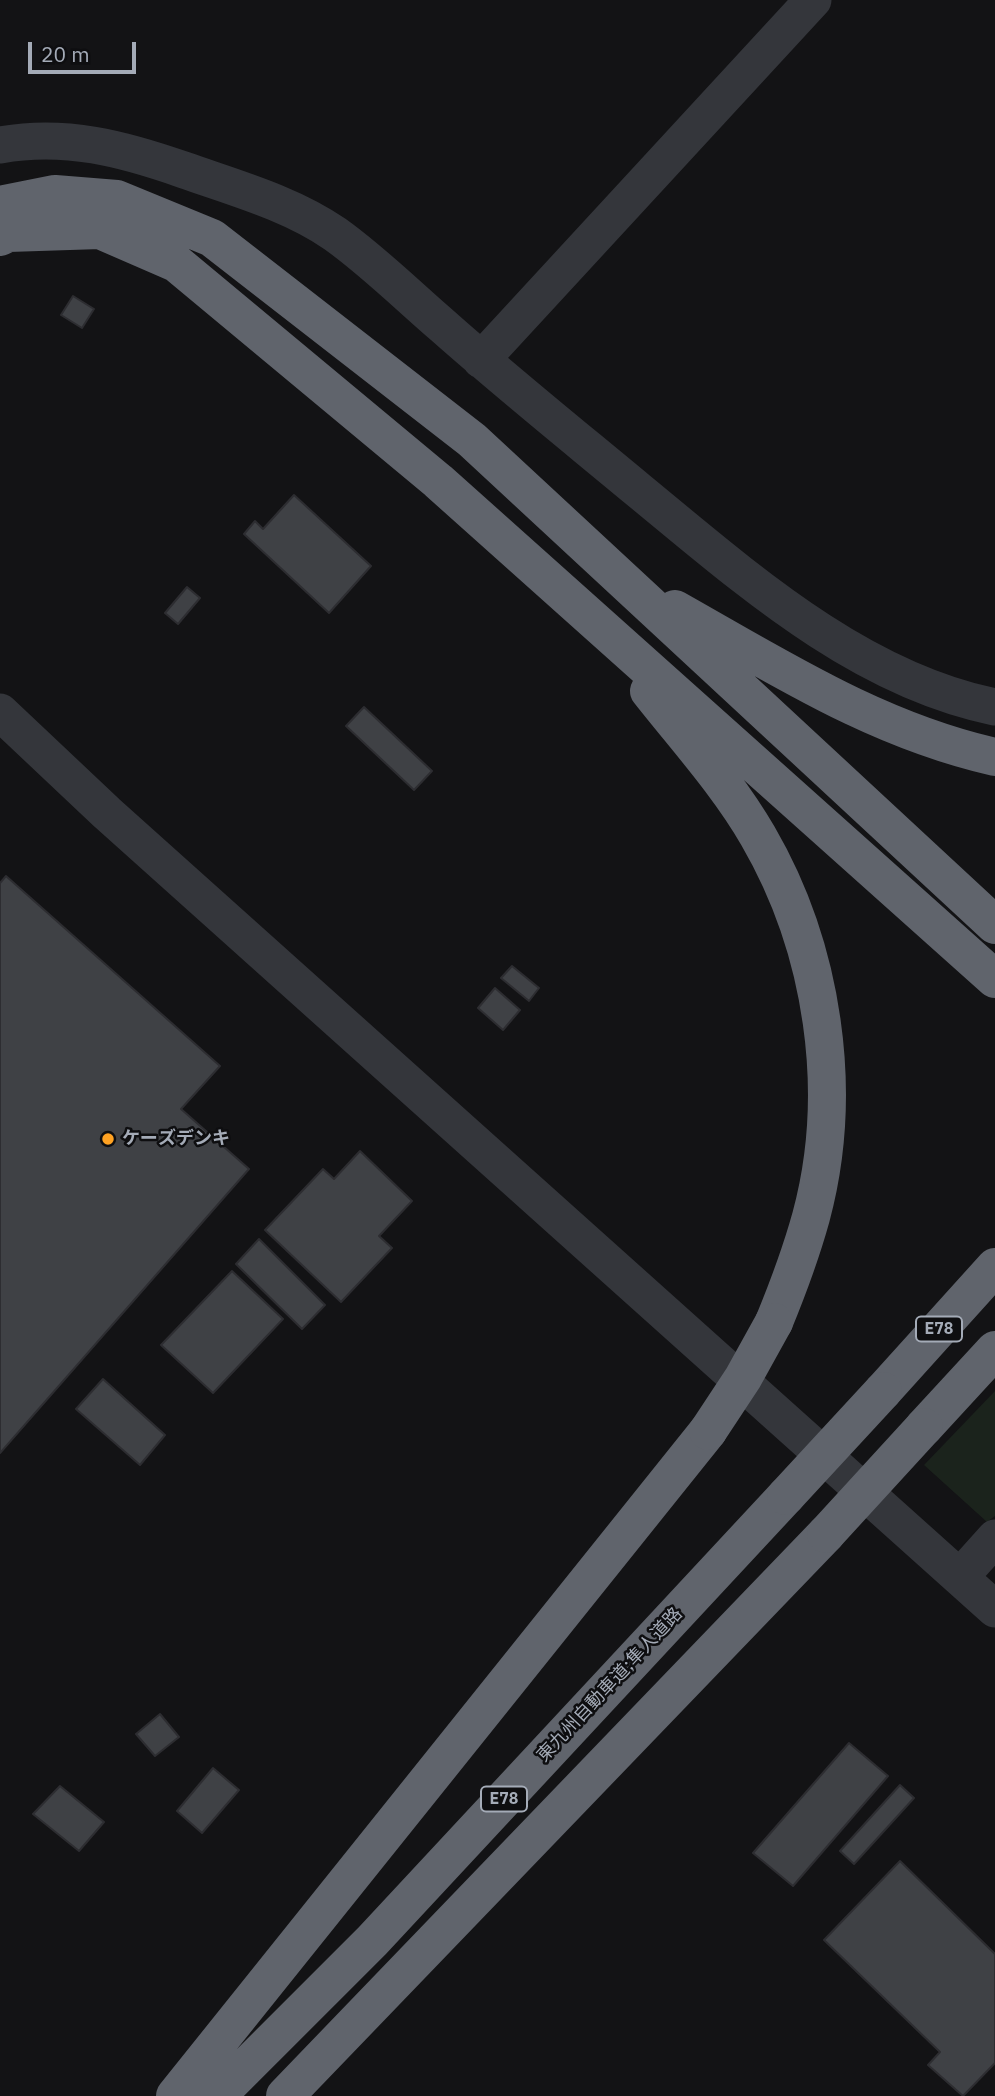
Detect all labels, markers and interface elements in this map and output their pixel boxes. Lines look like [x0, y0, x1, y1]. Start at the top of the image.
scale bar [32, 28, 140, 72]
text: 20 m [41, 40, 90, 68]
place label: ケーズデンキ [122, 1128, 230, 1150]
marker: ケーズデンキ [100, 1131, 116, 1147]
road number: E78 [916, 1316, 962, 1342]
street label: 東九州自動車道;隼人道路 [533, 1603, 687, 1767]
road number: E78 [481, 1786, 527, 1812]

